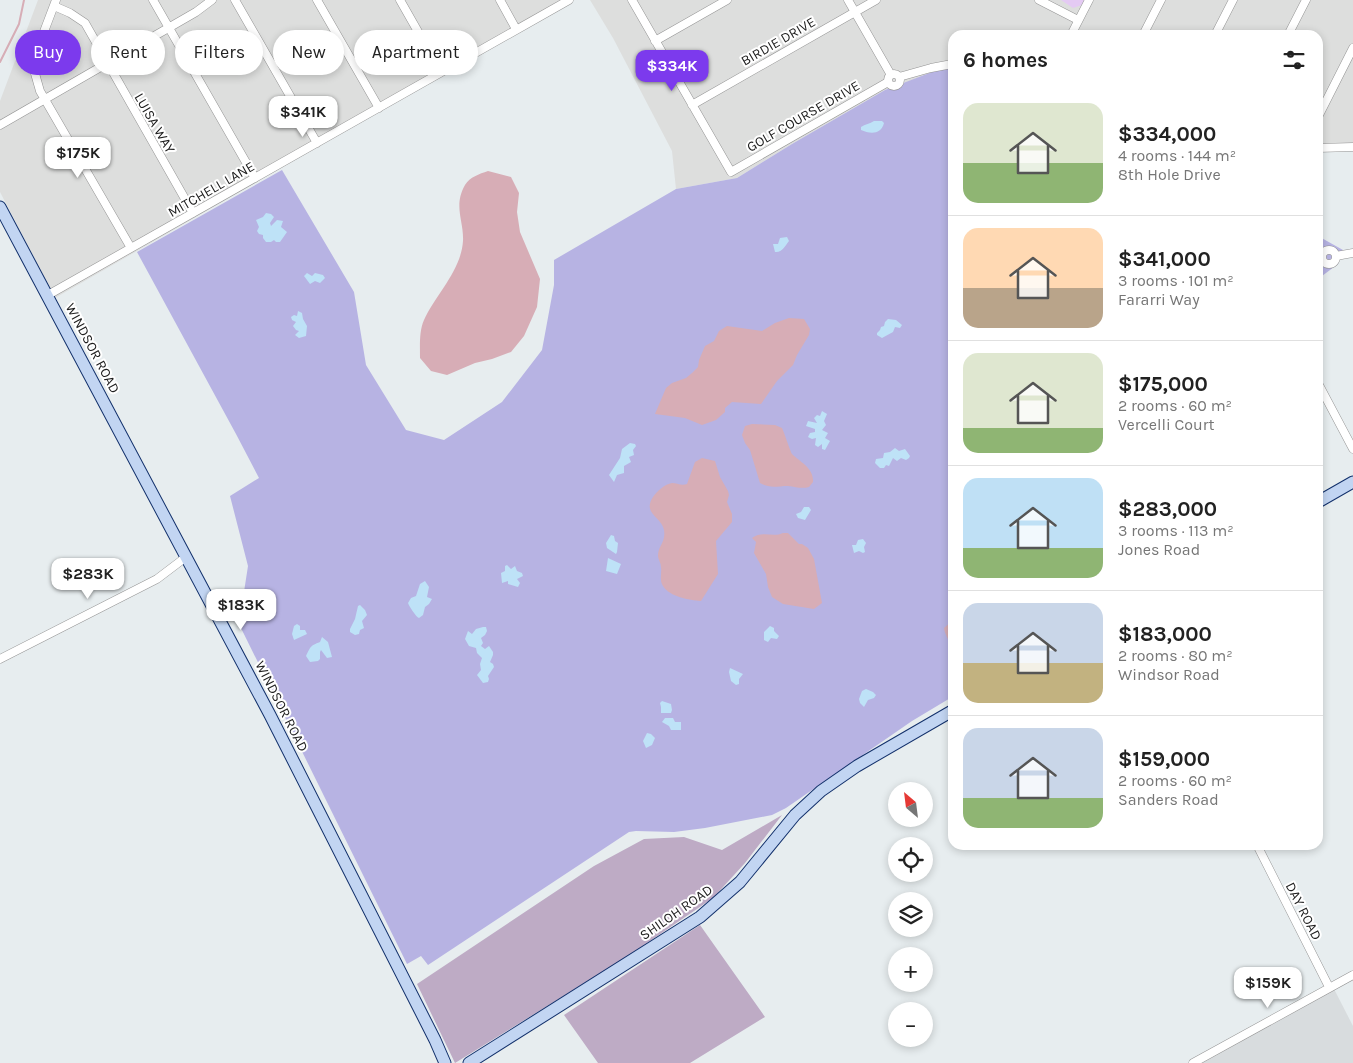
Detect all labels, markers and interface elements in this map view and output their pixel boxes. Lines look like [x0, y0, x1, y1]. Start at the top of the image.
street label: BIRDIE DRIVE [738, 13, 818, 70]
chip: Buy [15, 30, 81, 75]
chip: Rent [91, 30, 165, 75]
chip: Filters [175, 30, 263, 75]
chip: New [273, 30, 344, 75]
chip: Apartment [354, 30, 478, 75]
icon: filters [1280, 46, 1308, 74]
text: 6 homes [963, 48, 1048, 72]
pin: $334K [637, 49, 707, 92]
text: $334K [647, 56, 697, 75]
street label: GOLF COURSE DRIVE [744, 77, 863, 156]
street label: LUISA WAY [130, 90, 179, 157]
pin: $341K [268, 96, 338, 138]
text: $341K [280, 102, 326, 121]
text: $334,000 [1118, 122, 1216, 146]
icon: home [1003, 123, 1063, 183]
pin: $175K [43, 136, 113, 179]
text: $175K [56, 143, 100, 162]
text: 4 rooms · 144 m² [1118, 146, 1236, 165]
street label: MITCHELL LANE [165, 158, 258, 221]
text: 8th Hole Drive [1118, 165, 1221, 184]
text: $341,000 [1118, 247, 1211, 271]
icon: home [1003, 248, 1063, 308]
text: 3 rooms · 101 m² [1118, 271, 1234, 290]
text: Fararri Way [1118, 290, 1200, 309]
street label: WINDSOR ROAD [62, 300, 123, 396]
text: $175,000 [1118, 372, 1208, 396]
icon: home [1003, 373, 1063, 433]
text: 2 rooms · 60 m² [1118, 396, 1232, 415]
text: Vercelli Court [1118, 415, 1215, 434]
text: $283,000 [1118, 497, 1217, 521]
icon: home [1003, 498, 1063, 558]
text: 3 rooms · 113 m² [1118, 521, 1234, 540]
text: Jones Road [1118, 540, 1200, 559]
pin: $283K [53, 558, 123, 600]
text: $283K [62, 564, 114, 583]
pin: $183K [206, 588, 276, 631]
text: $183K [217, 595, 265, 614]
text: $183,000 [1118, 622, 1212, 646]
icon: home [1003, 623, 1063, 683]
text: 2 rooms · 80 m² [1118, 646, 1233, 665]
street label: WINDSOR ROAD [251, 658, 312, 754]
text: Windsor Road [1118, 665, 1220, 684]
text: $159,000 [1118, 747, 1210, 771]
icon: home [1003, 748, 1063, 808]
text: 2 rooms · 60 m² [1118, 771, 1232, 790]
north arrow [888, 782, 932, 828]
map controls [888, 782, 933, 1047]
text: Sanders Road [1118, 790, 1219, 809]
button: locate [888, 837, 933, 882]
street label: DAY ROAD [1282, 879, 1325, 943]
street label: SHILOH ROAD [637, 881, 716, 944]
button: layers [888, 892, 933, 937]
button: + [888, 947, 933, 992]
pin: $159K [1233, 966, 1303, 1009]
text: $159K [1245, 973, 1291, 992]
button: − [888, 1002, 933, 1047]

